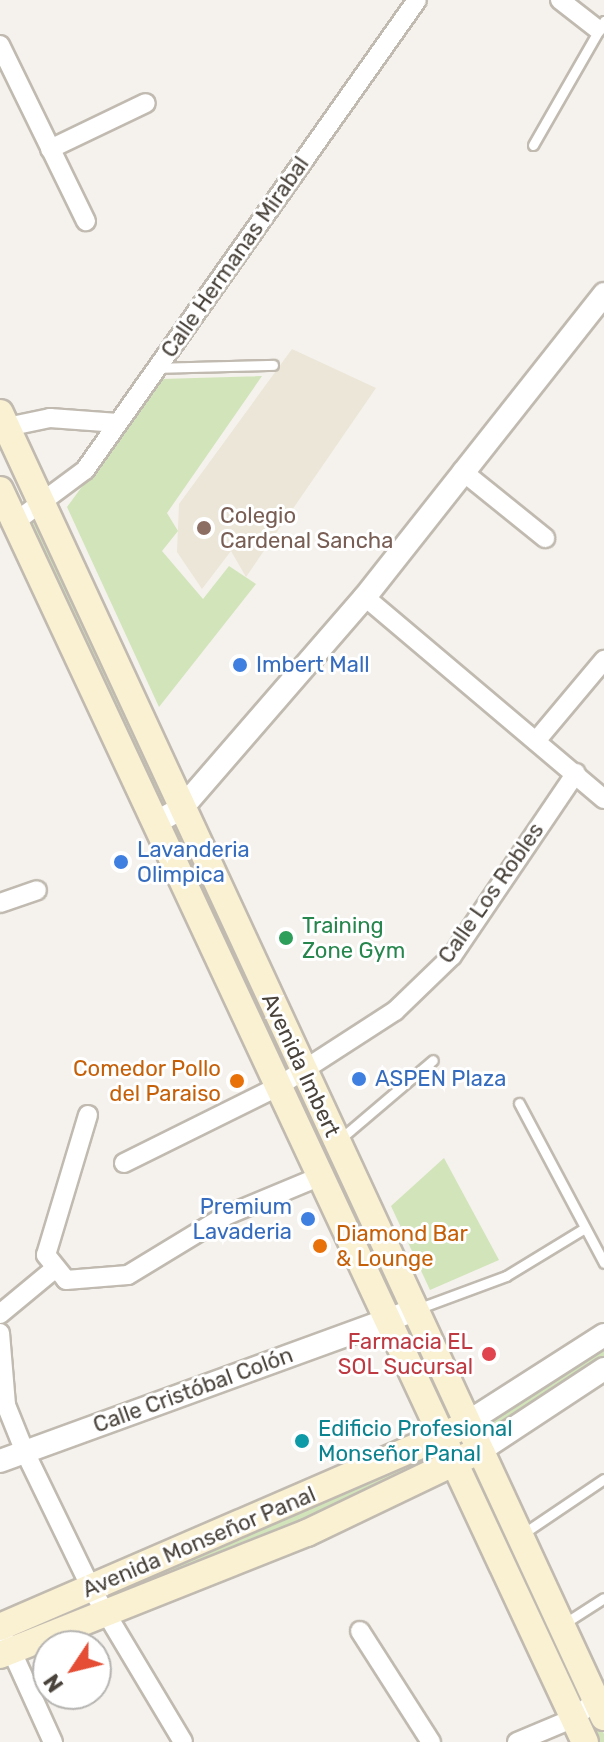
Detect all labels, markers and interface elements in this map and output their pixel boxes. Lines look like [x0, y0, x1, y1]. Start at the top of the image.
street label: Calle Hermanas Mirabal [156, 152, 314, 362]
place label: Colegio Cardenal Sancha [220, 502, 393, 554]
marker: Colegio Cardenal Sancha [195, 519, 213, 537]
place label: Imbert Mall [256, 652, 370, 678]
marker: Imbert Mall [231, 656, 249, 674]
street label: Calle Los Robles [433, 818, 549, 968]
place label: Lavanderia Olimpica [137, 836, 250, 888]
marker: Lavanderia Olimpica [112, 853, 130, 871]
place label: Training Zone Gym [302, 912, 405, 964]
marker: Training Zone Gym [277, 929, 295, 947]
street label: Avenida Imbert [256, 989, 346, 1141]
place label: Comedor Pollo del Paraiso [72, 1055, 221, 1106]
place label: ASPEN Plaza [375, 1066, 506, 1092]
marker: ASPEN Plaza [350, 1070, 368, 1088]
marker: Comedor Pollo del Paraiso [228, 1072, 246, 1090]
place label: Premium Lavaderia [193, 1193, 292, 1244]
marker: Premium Lavaderia [299, 1210, 317, 1228]
place label: Diamond Bar & Lounge [336, 1220, 468, 1272]
marker: Diamond Bar & Lounge [311, 1237, 329, 1255]
place label: Farmacia EL SOL Sucursal [337, 1328, 473, 1380]
street label: Calle Cristóbal Colón [90, 1342, 296, 1438]
marker: Farmacia EL SOL Sucursal [480, 1345, 498, 1363]
place label: Edificio Profesional Monseñor Panal [318, 1415, 513, 1466]
marker: Edificio Profesional Monseñor Panal [293, 1432, 311, 1450]
street label: Avenida Monseñor Panal [78, 1481, 320, 1603]
north arrow [32, 1630, 112, 1710]
text: N [38, 1669, 69, 1697]

